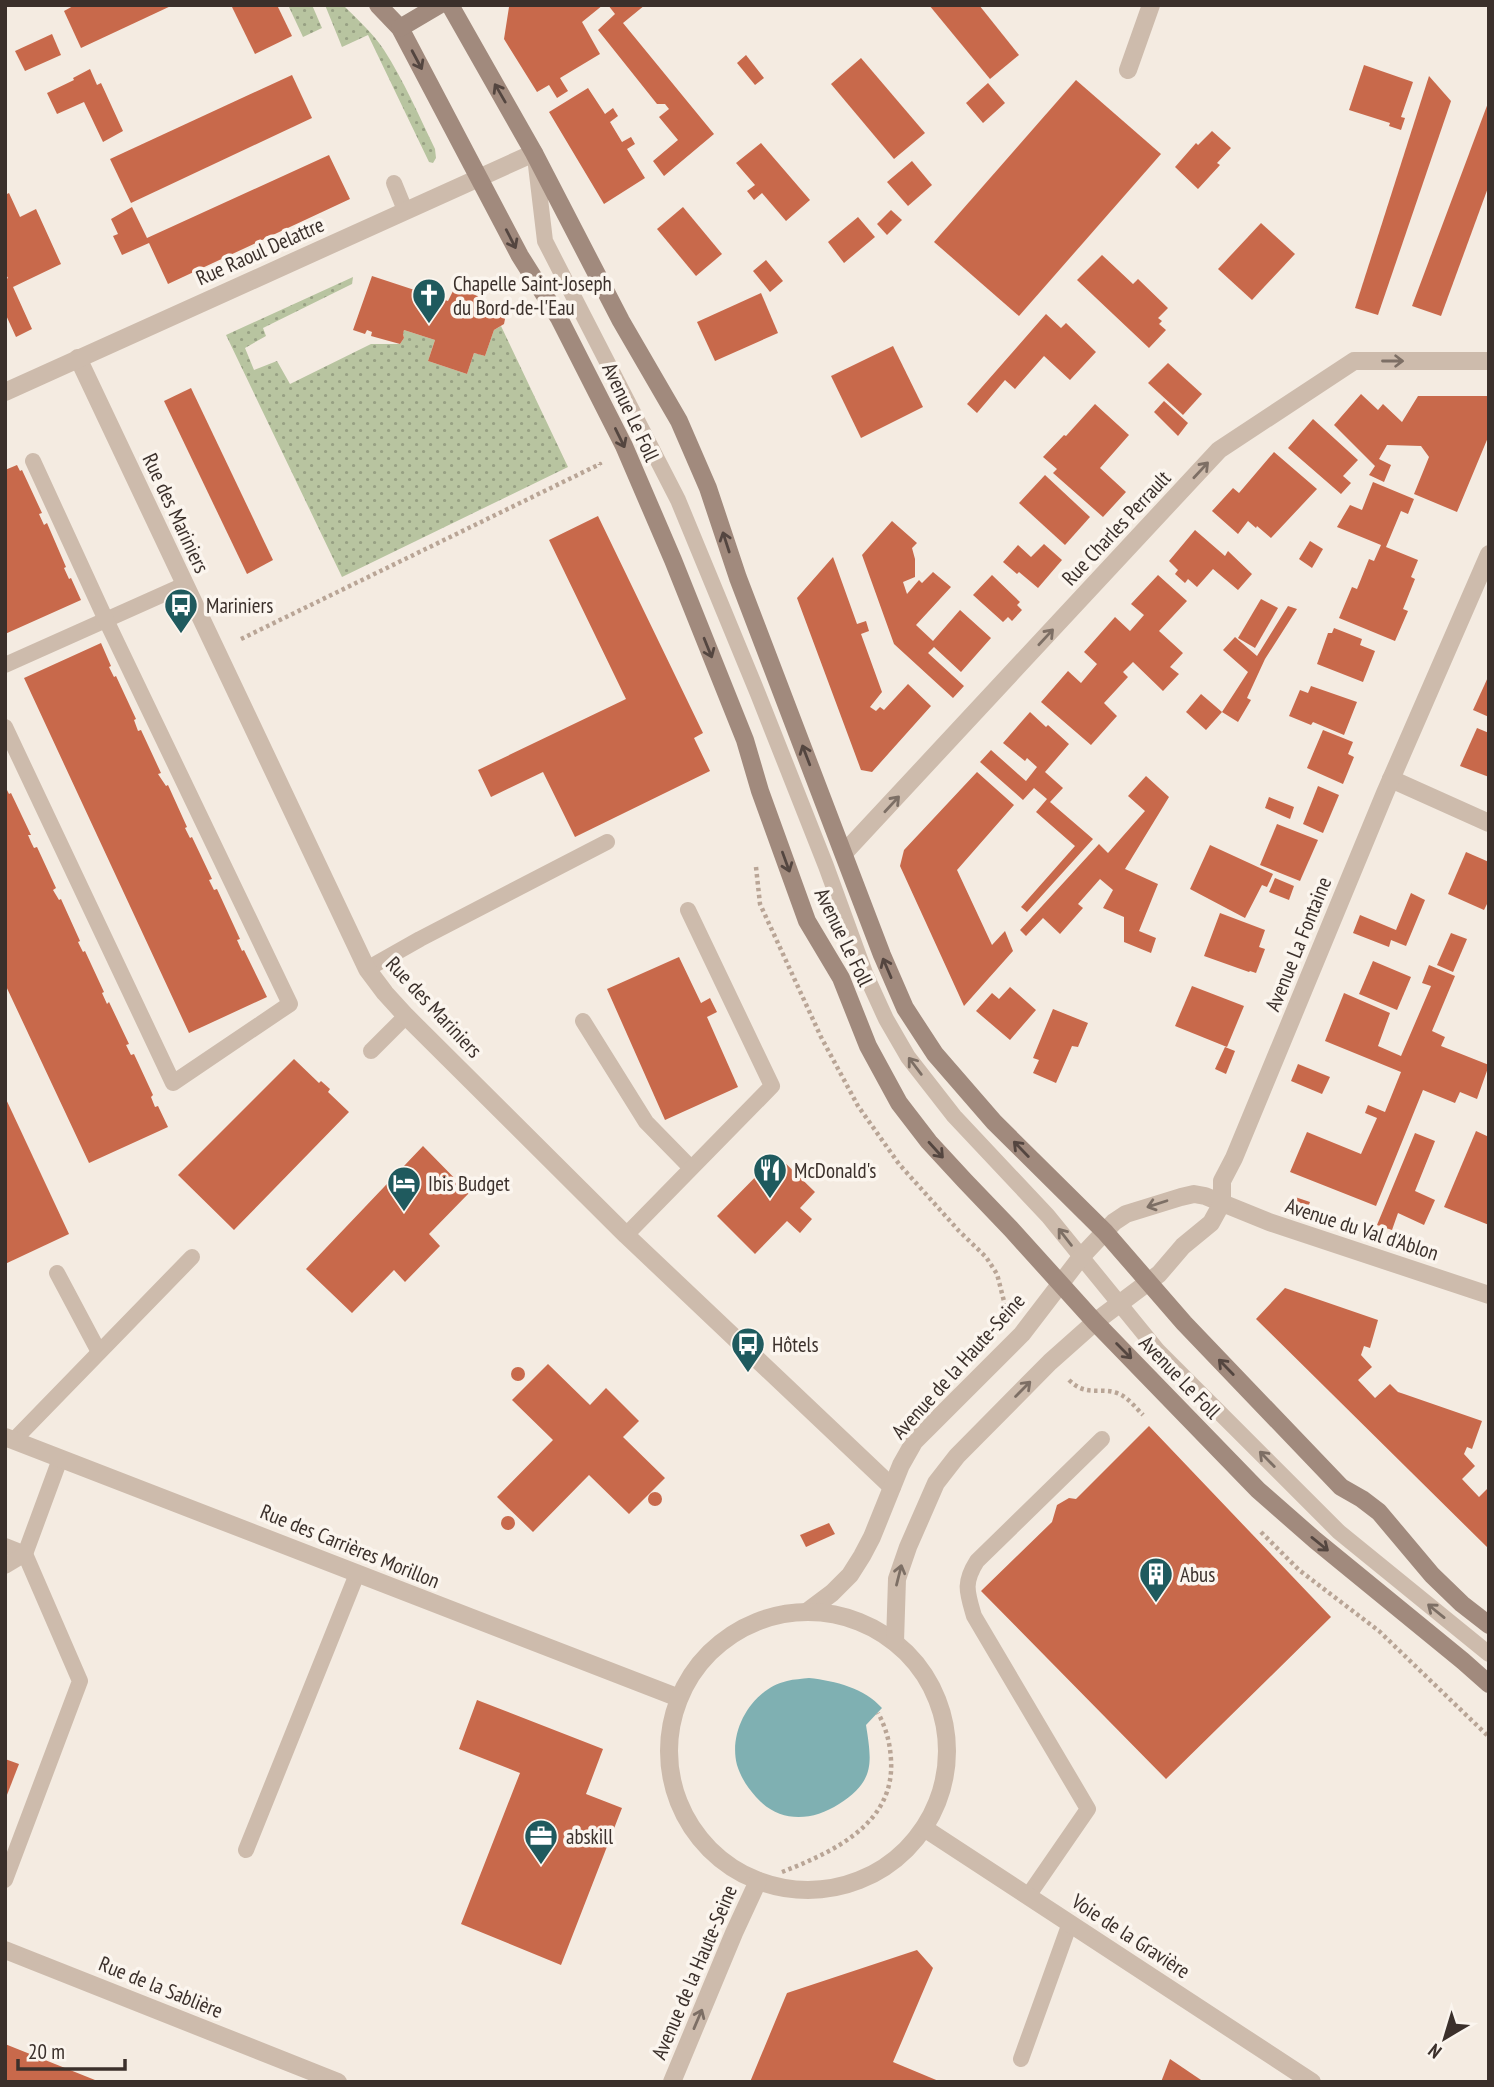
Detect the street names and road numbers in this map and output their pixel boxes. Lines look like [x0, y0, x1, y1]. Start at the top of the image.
street label: Rue Raoul Delattre [192, 211, 328, 291]
street label: Avenue Le Foll [596, 358, 666, 466]
street label: Rue des Mariniers [136, 449, 216, 577]
street label: Rue Charles Perrault [1056, 465, 1176, 591]
street label: Avenue La Fontaine [1259, 873, 1337, 1015]
street label: Avenue Le Foll [809, 883, 879, 991]
street label: Rue des Mariniers [380, 951, 488, 1063]
street label: Avenue du Val d'Ablon [1282, 1192, 1442, 1266]
street label: Avenue de la Haute-Seine [885, 1288, 1031, 1444]
street label: Avenue Le Foll [1133, 1329, 1227, 1425]
street label: Rue des Carrières Morillon [256, 1498, 444, 1594]
street label: Avenue de la Haute-Seine [645, 1881, 743, 2063]
street label: Voie de la Gravière [1066, 1887, 1195, 1984]
street label: Rue de la Sablière [95, 1950, 227, 2024]

